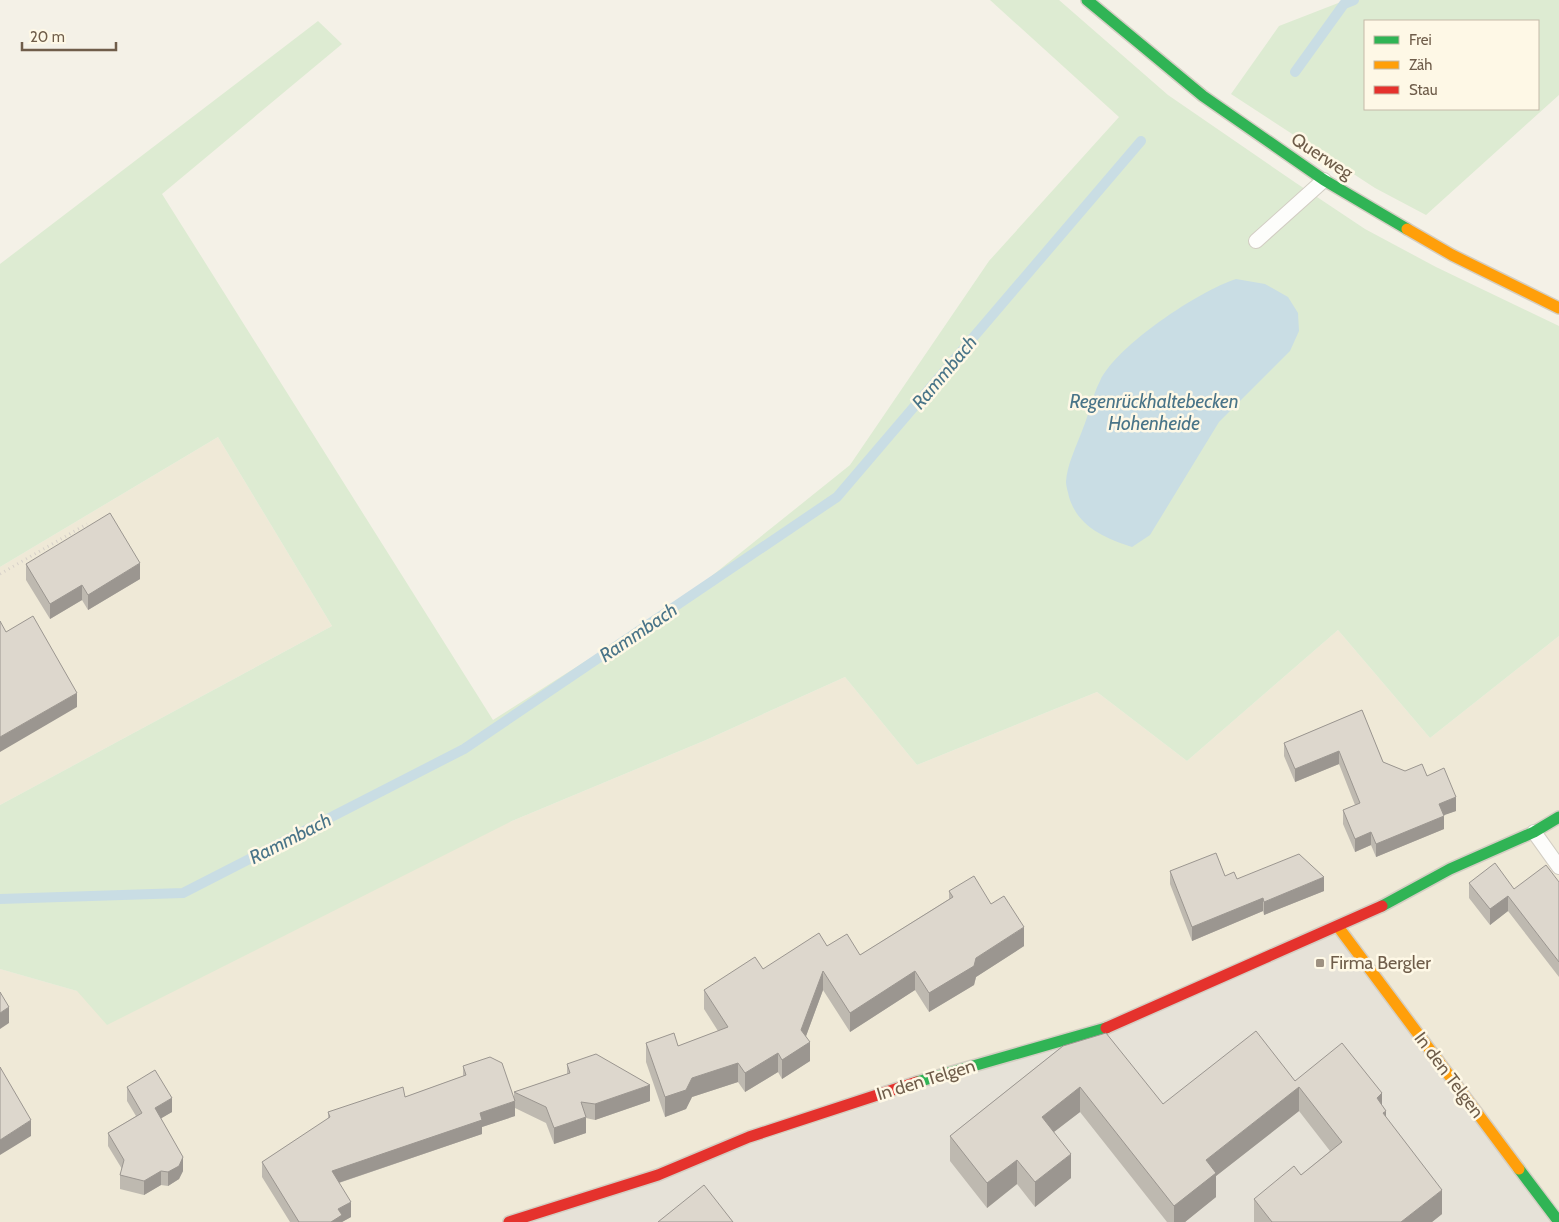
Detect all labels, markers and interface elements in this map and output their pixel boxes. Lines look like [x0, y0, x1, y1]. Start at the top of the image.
scale bar [22, 20, 116, 52]
legend [1364, 20, 1539, 110]
text: 20 m [30, 28, 65, 46]
text: Frei [1409, 31, 1432, 49]
text: Zäh [1409, 56, 1432, 74]
text: Stau [1409, 81, 1438, 99]
street label: Querweg [1287, 128, 1358, 185]
water label: Rammbach [907, 331, 982, 414]
water label: Regenrückhaltebecken Hohenheide [1069, 390, 1239, 435]
water label: Rammbach [595, 598, 682, 667]
water label: Rammbach [245, 808, 335, 869]
place label: Firma Bergler [1330, 952, 1431, 974]
marker: Firma Bergler [1314, 957, 1326, 969]
street label: In den Telgen [1410, 1028, 1488, 1122]
street label: In den Telgen [874, 1055, 978, 1105]

